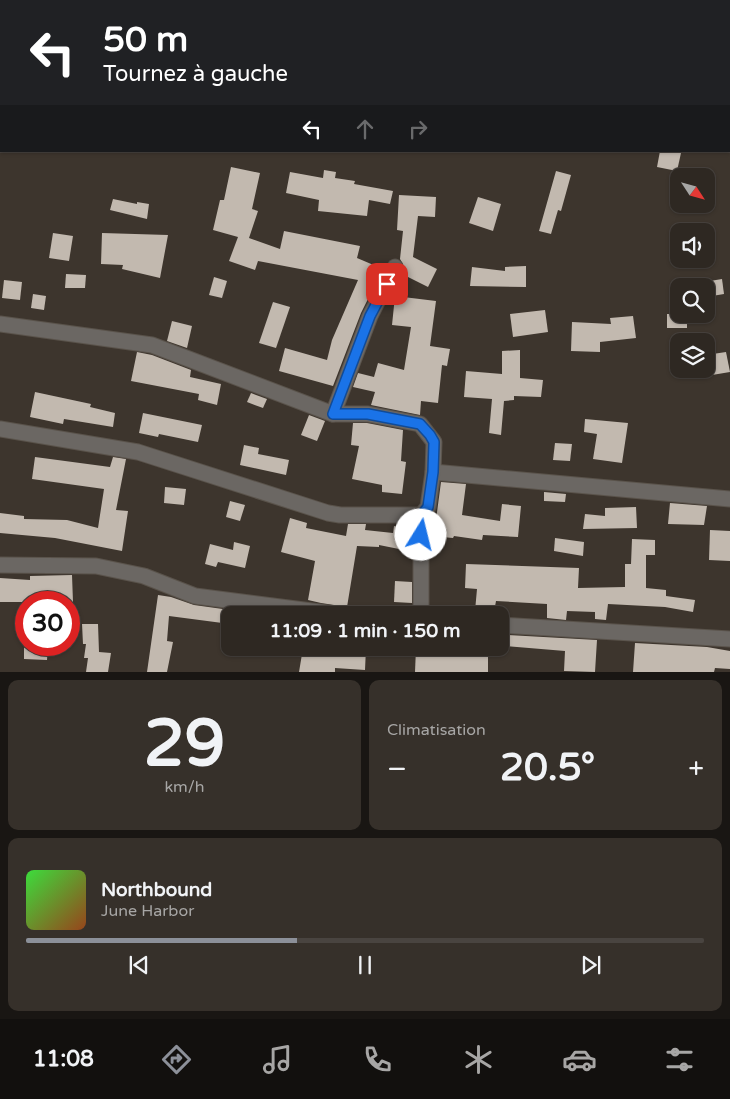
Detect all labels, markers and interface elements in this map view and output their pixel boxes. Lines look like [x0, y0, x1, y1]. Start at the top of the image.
text: 50 m [103, 19, 188, 61]
icon: left [20, 20, 85, 85]
text: Tournez à gauche [103, 61, 288, 87]
icon: left [298, 115, 326, 143]
icon: ahead [351, 115, 379, 143]
icon: right [404, 115, 432, 143]
north arrow [670, 168, 715, 212]
map controls [670, 168, 715, 378]
button: sound [670, 223, 715, 268]
pin [366, 263, 408, 305]
icon: arrive [373, 270, 401, 298]
button: search [670, 278, 715, 323]
button: layers [670, 333, 715, 378]
position arrow [394, 508, 446, 560]
speed limit sign: 30 [15, 591, 80, 656]
text: 11:09 · 1 min · 150 m [269, 620, 461, 642]
text: 29 [144, 705, 225, 784]
text: Climatisation [387, 720, 486, 740]
text: 20.5° [500, 745, 595, 791]
text: − [387, 752, 407, 786]
text: + [688, 752, 704, 786]
text: km/h [164, 777, 205, 797]
text: Northbound [101, 879, 212, 901]
text: June Harbor [101, 901, 194, 921]
icon: previous [125, 951, 153, 979]
icon: pause [351, 951, 379, 979]
icon: next [577, 951, 605, 979]
icon: directions [159, 1042, 194, 1077]
icon: music [260, 1042, 295, 1077]
icon: phone [360, 1042, 395, 1077]
icon: climate [461, 1042, 496, 1077]
icon: car [562, 1042, 597, 1077]
icon: filters [662, 1042, 697, 1077]
text: 11:08 [33, 1046, 94, 1072]

